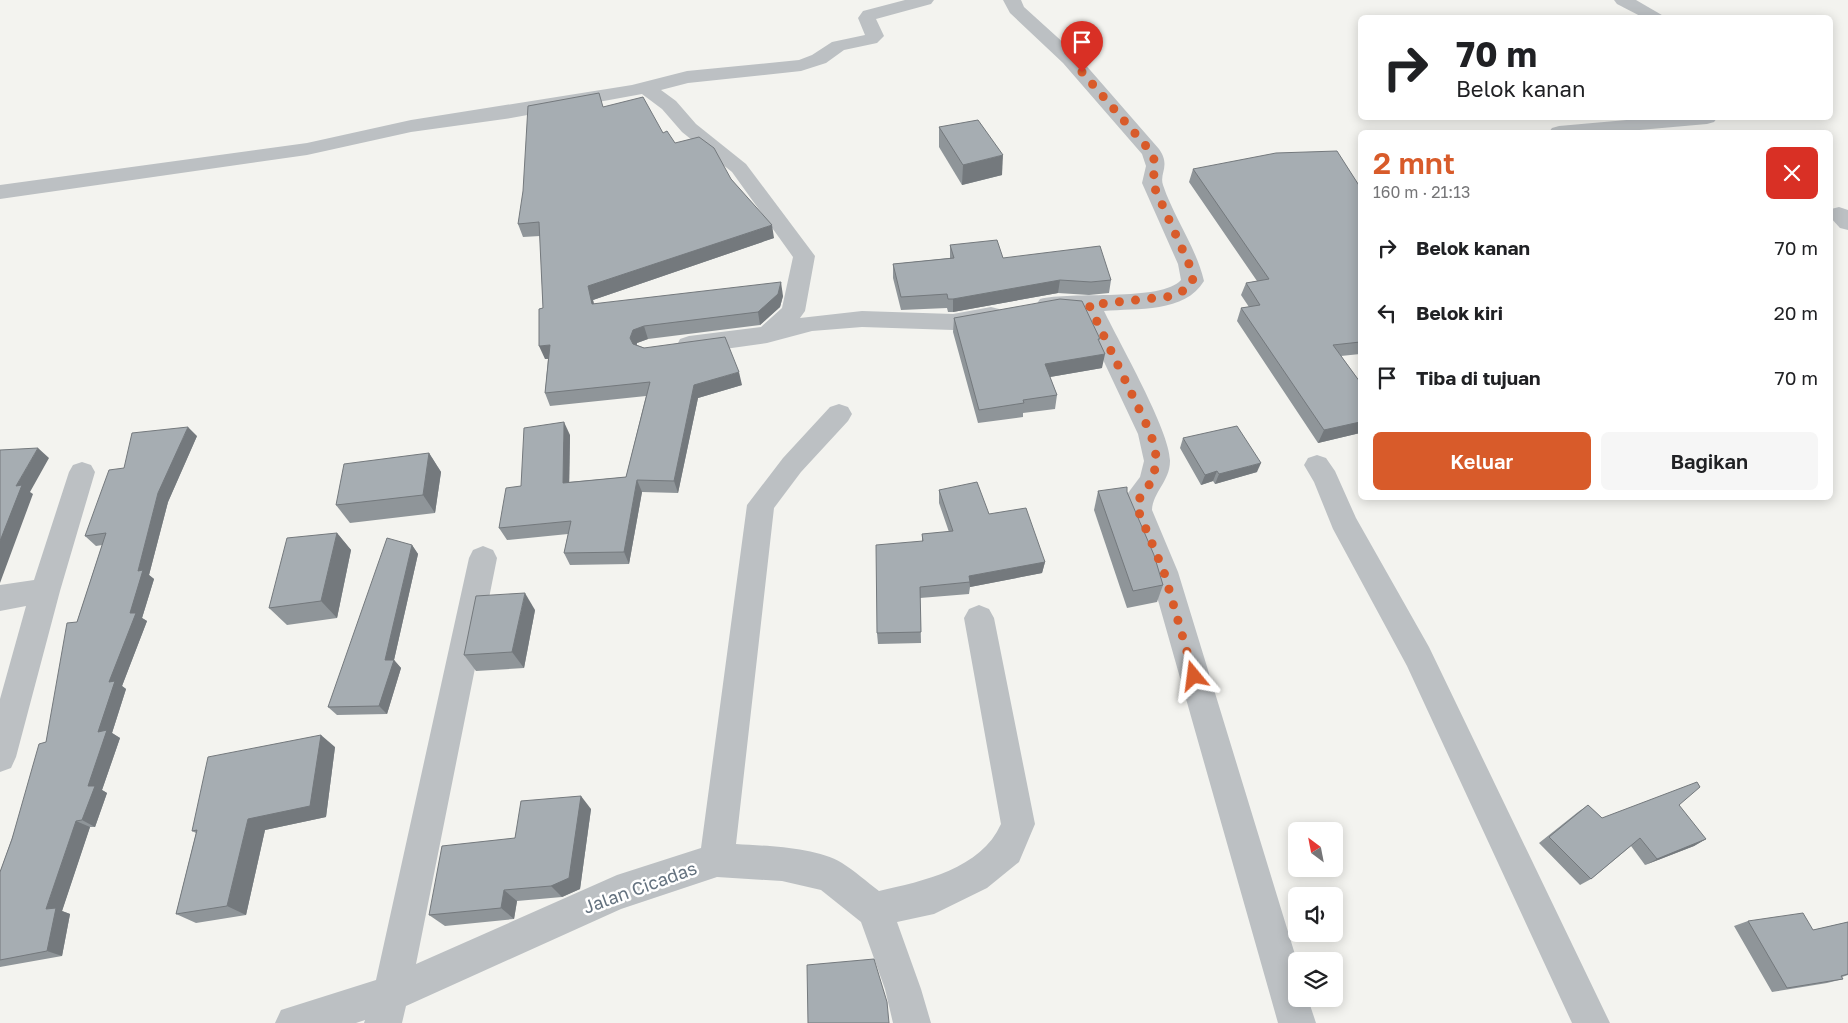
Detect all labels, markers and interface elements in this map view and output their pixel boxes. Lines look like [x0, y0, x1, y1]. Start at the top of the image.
pin [1061, 21, 1103, 72]
icon: arrive [1068, 28, 1096, 56]
text: 70 m [1456, 33, 1537, 75]
icon: right [1373, 35, 1438, 100]
text: Belok kanan [1456, 75, 1586, 102]
text: 2 mnt [1373, 145, 1455, 181]
button: close [1766, 147, 1818, 199]
text: 160 m · 21:13 [1373, 182, 1470, 202]
icon: right [1373, 234, 1401, 262]
text: Belok kanan [1416, 236, 1530, 259]
text: 70 m [1775, 236, 1818, 259]
icon: left [1373, 299, 1401, 327]
text: Belok kiri [1416, 301, 1503, 324]
text: 20 m [1774, 301, 1818, 324]
icon: arrive [1373, 364, 1401, 392]
text: Tiba di tujuan [1416, 366, 1541, 389]
text: 70 m [1775, 366, 1818, 389]
button: Keluar [1373, 432, 1591, 490]
button: Bagikan [1601, 432, 1818, 490]
position arrow [1167, 649, 1219, 701]
north arrow [1288, 822, 1342, 878]
map controls [1288, 822, 1343, 1007]
street label: Jalan Cicadas [580, 856, 700, 918]
button: sound [1288, 887, 1343, 942]
button: layers [1288, 952, 1343, 1007]

